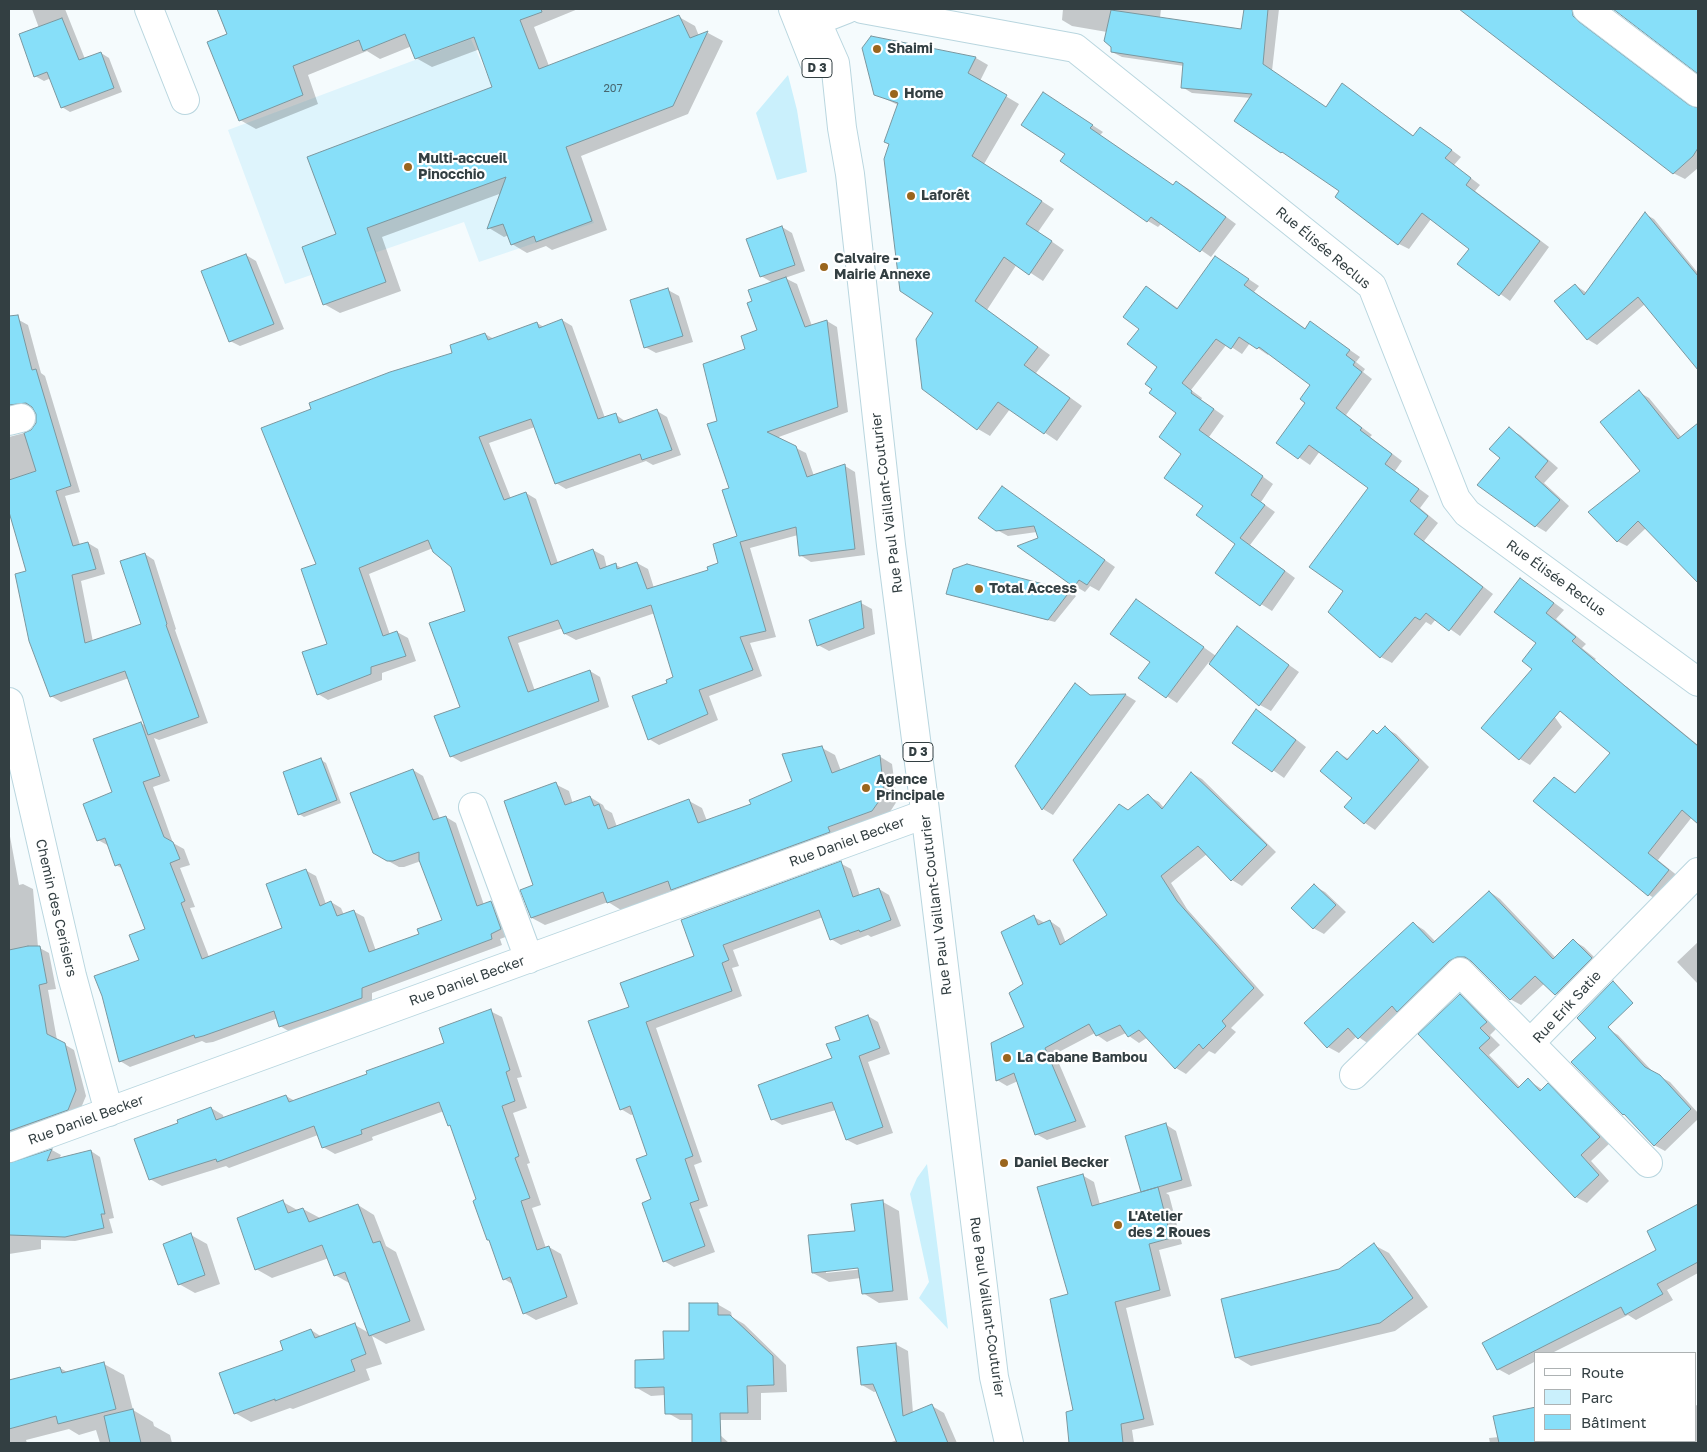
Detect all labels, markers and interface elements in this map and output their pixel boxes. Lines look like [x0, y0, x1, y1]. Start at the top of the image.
place label: Shaimi [887, 41, 933, 57]
marker: Shaimi [871, 43, 883, 55]
road number: D 3 [802, 58, 832, 78]
house number: 207 [603, 82, 623, 96]
place label: Home [904, 86, 944, 102]
marker: Home [888, 88, 900, 100]
place label: Multi-accueil Pinocchio [418, 151, 507, 184]
marker: Multi-accueil Pinocchio [402, 161, 414, 173]
place label: Laforêt [921, 188, 970, 204]
marker: Laforêt [905, 190, 917, 202]
street label: Rue Élisée Reclus [1272, 203, 1374, 293]
place label: Calvaire - Mairie Annexe [834, 251, 930, 284]
marker: Calvaire - Mairie Annexe [818, 261, 830, 273]
street label: Rue Paul Vaillant-Couturier [868, 412, 906, 594]
street label: Rue Élisée Reclus [1503, 536, 1609, 620]
place label: Total Access [989, 581, 1077, 597]
marker: Total Access [973, 583, 985, 595]
road number: D 3 [903, 742, 933, 762]
place label: Agence Principale [876, 772, 945, 804]
marker: Agence Principale [860, 782, 872, 794]
street label: Rue Daniel Becker [787, 813, 907, 871]
street label: Rue Paul Vaillant-Couturier [917, 814, 955, 996]
street label: Chemin des Cerisiers [32, 837, 80, 979]
street label: Rue Daniel Becker [407, 952, 527, 1010]
street label: Rue Erik Satie [1529, 967, 1605, 1047]
place label: La Cabane Bambou [1017, 1050, 1147, 1066]
marker: La Cabane Bambou [1001, 1052, 1013, 1064]
street label: Rue Daniel Becker [26, 1091, 146, 1149]
place label: Daniel Becker [1014, 1155, 1109, 1171]
marker: Daniel Becker [998, 1157, 1010, 1169]
place label: L'Atelier des 2 Roues [1128, 1209, 1211, 1242]
street label: Rue Paul Vaillant-Couturier [966, 1216, 1008, 1398]
marker: L'Atelier des 2 Roues [1112, 1219, 1124, 1231]
legend [1534, 1352, 1697, 1442]
text: Route [1581, 1363, 1624, 1381]
text: Parc [1581, 1388, 1613, 1406]
text: Bâtiment [1581, 1413, 1646, 1431]

